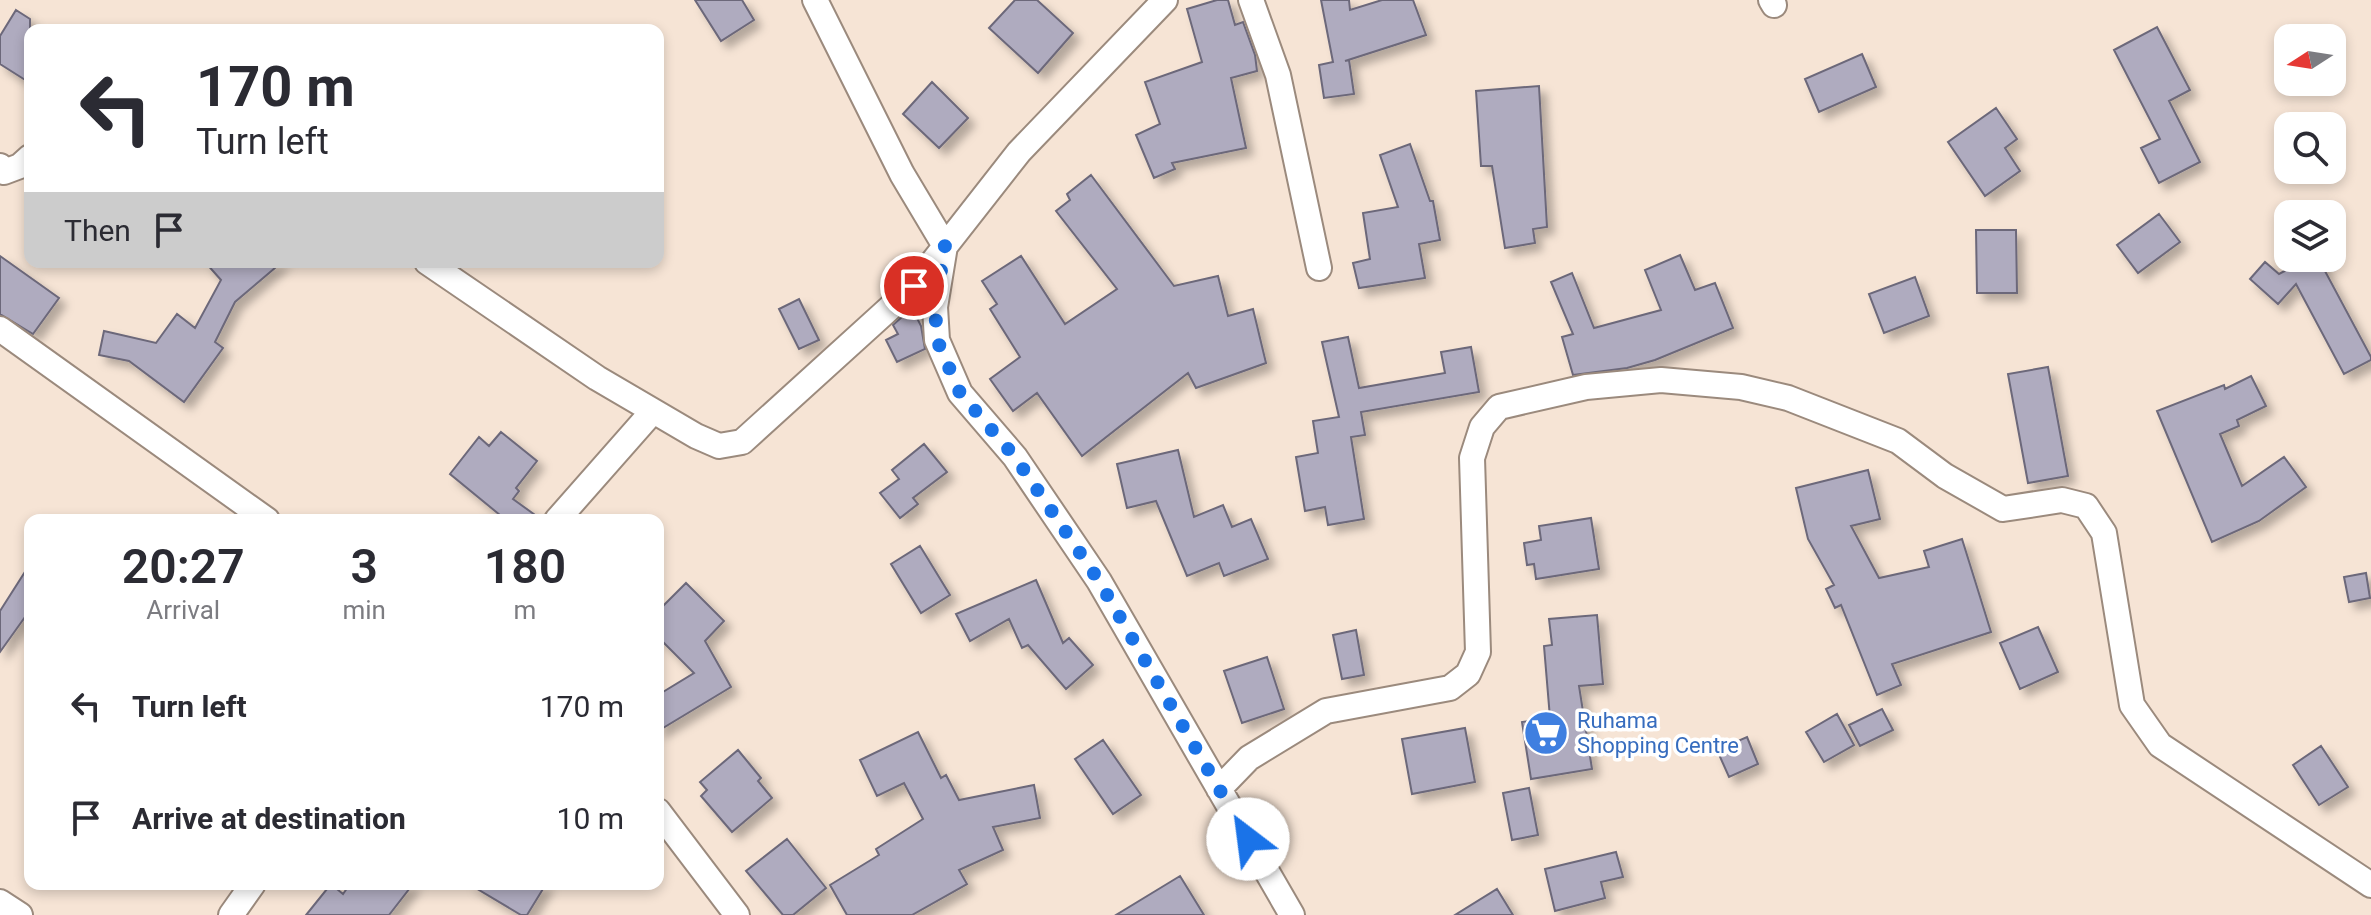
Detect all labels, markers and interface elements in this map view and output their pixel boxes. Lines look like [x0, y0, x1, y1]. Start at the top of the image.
north arrow [2274, 24, 2346, 96]
map controls [2274, 24, 2346, 272]
text: 170 m [196, 54, 355, 120]
icon: left [64, 56, 168, 160]
button: search [2274, 112, 2346, 184]
text: Turn left [196, 121, 329, 163]
button: layers [2274, 200, 2346, 272]
icon: arrive [147, 208, 191, 252]
text: Then [64, 213, 131, 248]
pin [880, 252, 948, 320]
icon: arrive [892, 264, 936, 308]
text: 20:27 [122, 538, 245, 595]
text: 3 [351, 538, 378, 595]
text: 180 [484, 538, 566, 595]
text: Arrival [146, 595, 220, 625]
text: min [342, 595, 386, 625]
text: m [514, 595, 536, 625]
icon: left [64, 684, 108, 728]
text: Turn left [132, 689, 247, 724]
text: 170 m [540, 689, 624, 724]
place label: Ruhama Shopping Centre [1577, 708, 1739, 758]
supermarket icon: Ruhama Shopping Centre [1522, 709, 1570, 757]
icon: arrive [64, 796, 108, 840]
position arrow [1206, 797, 1290, 881]
text: Arrive at destination [132, 801, 406, 836]
text: 10 m [557, 801, 624, 836]

